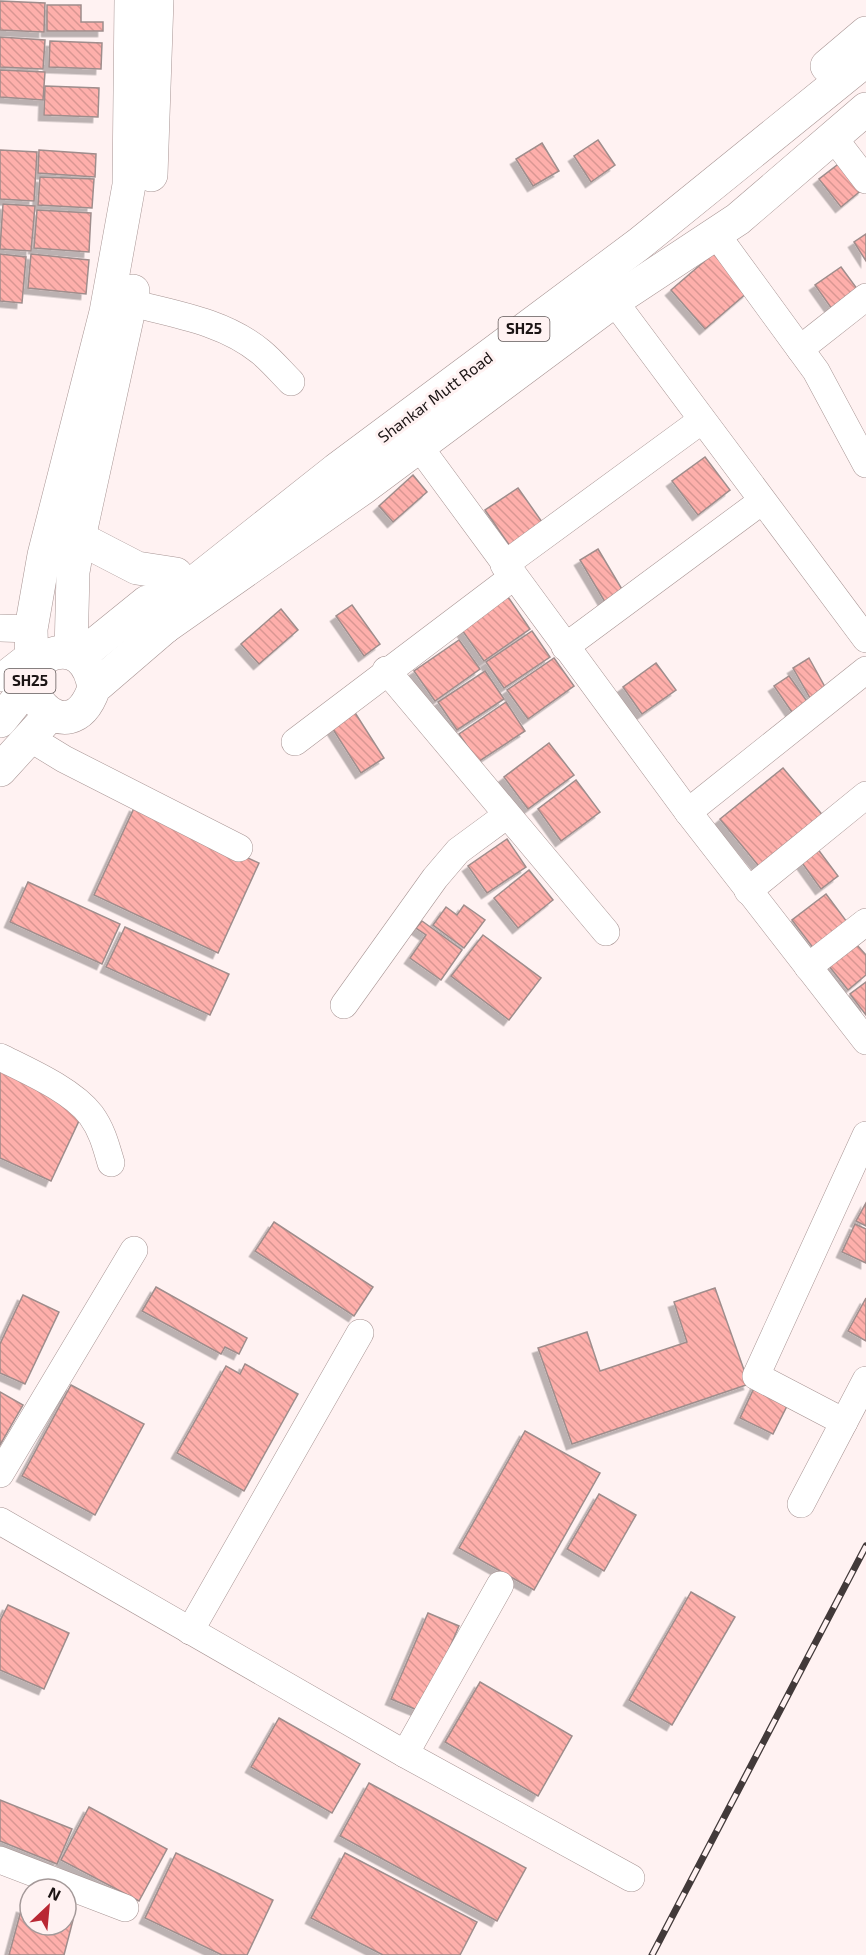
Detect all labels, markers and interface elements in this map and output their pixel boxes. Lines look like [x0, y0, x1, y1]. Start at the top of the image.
road number: SH25 [498, 317, 550, 341]
street label: Shankar Mutt Road [374, 347, 496, 446]
road number: SH25 [4, 669, 56, 693]
north arrow [18, 1877, 78, 1937]
text: N [45, 1882, 64, 1904]

